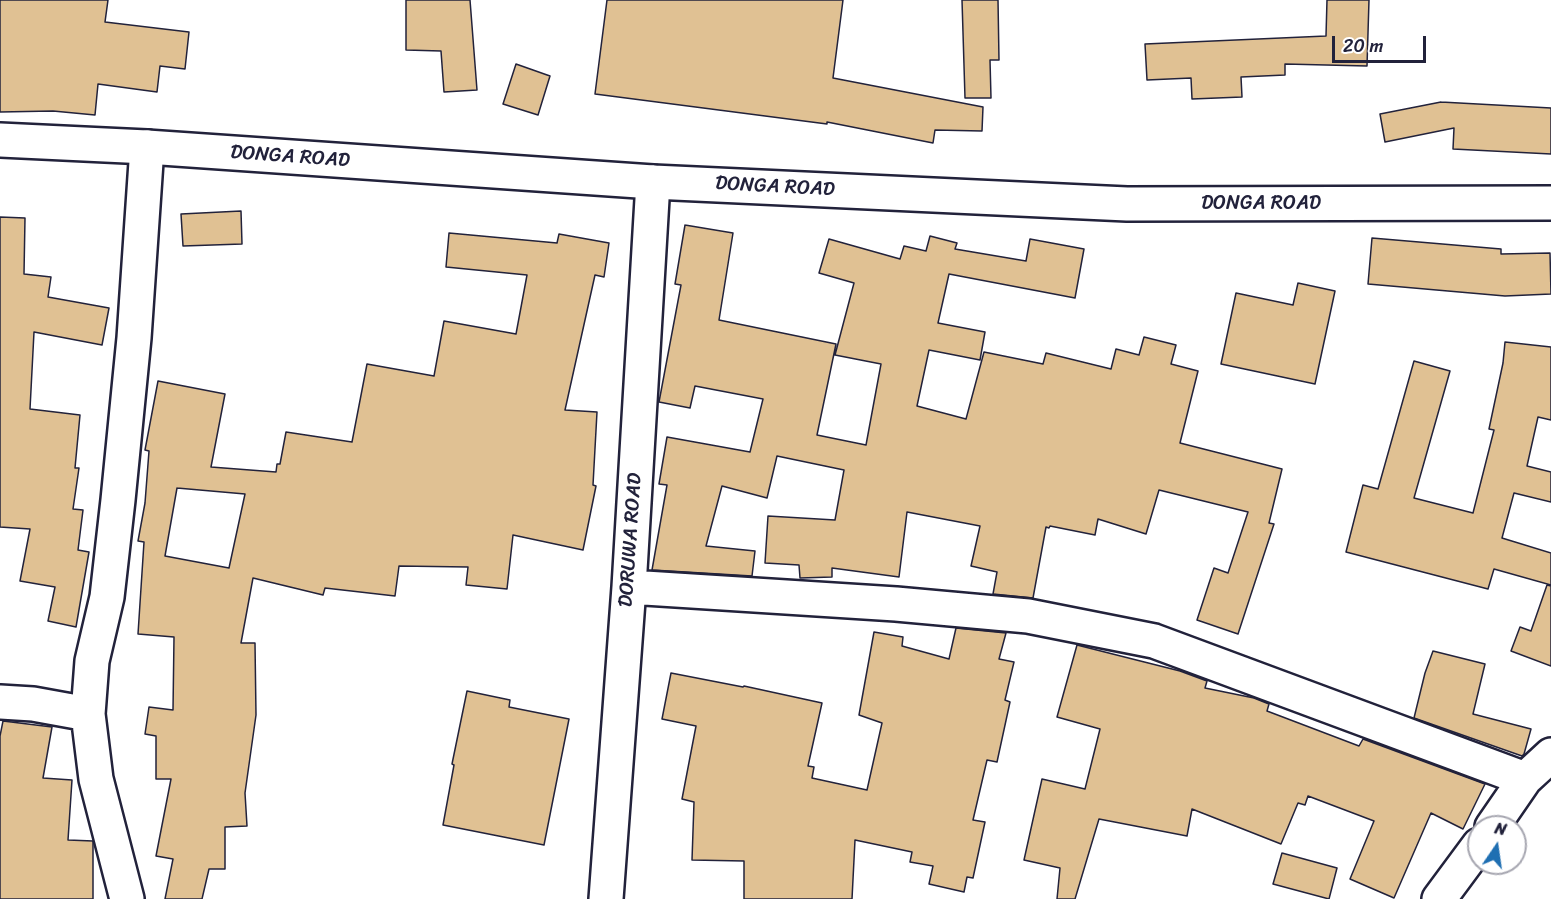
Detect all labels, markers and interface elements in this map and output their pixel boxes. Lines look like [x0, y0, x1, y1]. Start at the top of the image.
scale bar [1335, 24, 1430, 62]
text: 20 m [1343, 30, 1383, 62]
street label: DONGA ROAD [229, 141, 351, 173]
street label: DONGA ROAD [715, 172, 835, 202]
street label: DONGA ROAD [1201, 192, 1321, 216]
street label: DORUWA ROAD [614, 472, 648, 608]
text: N [1492, 814, 1509, 844]
north arrow [1467, 815, 1527, 875]

